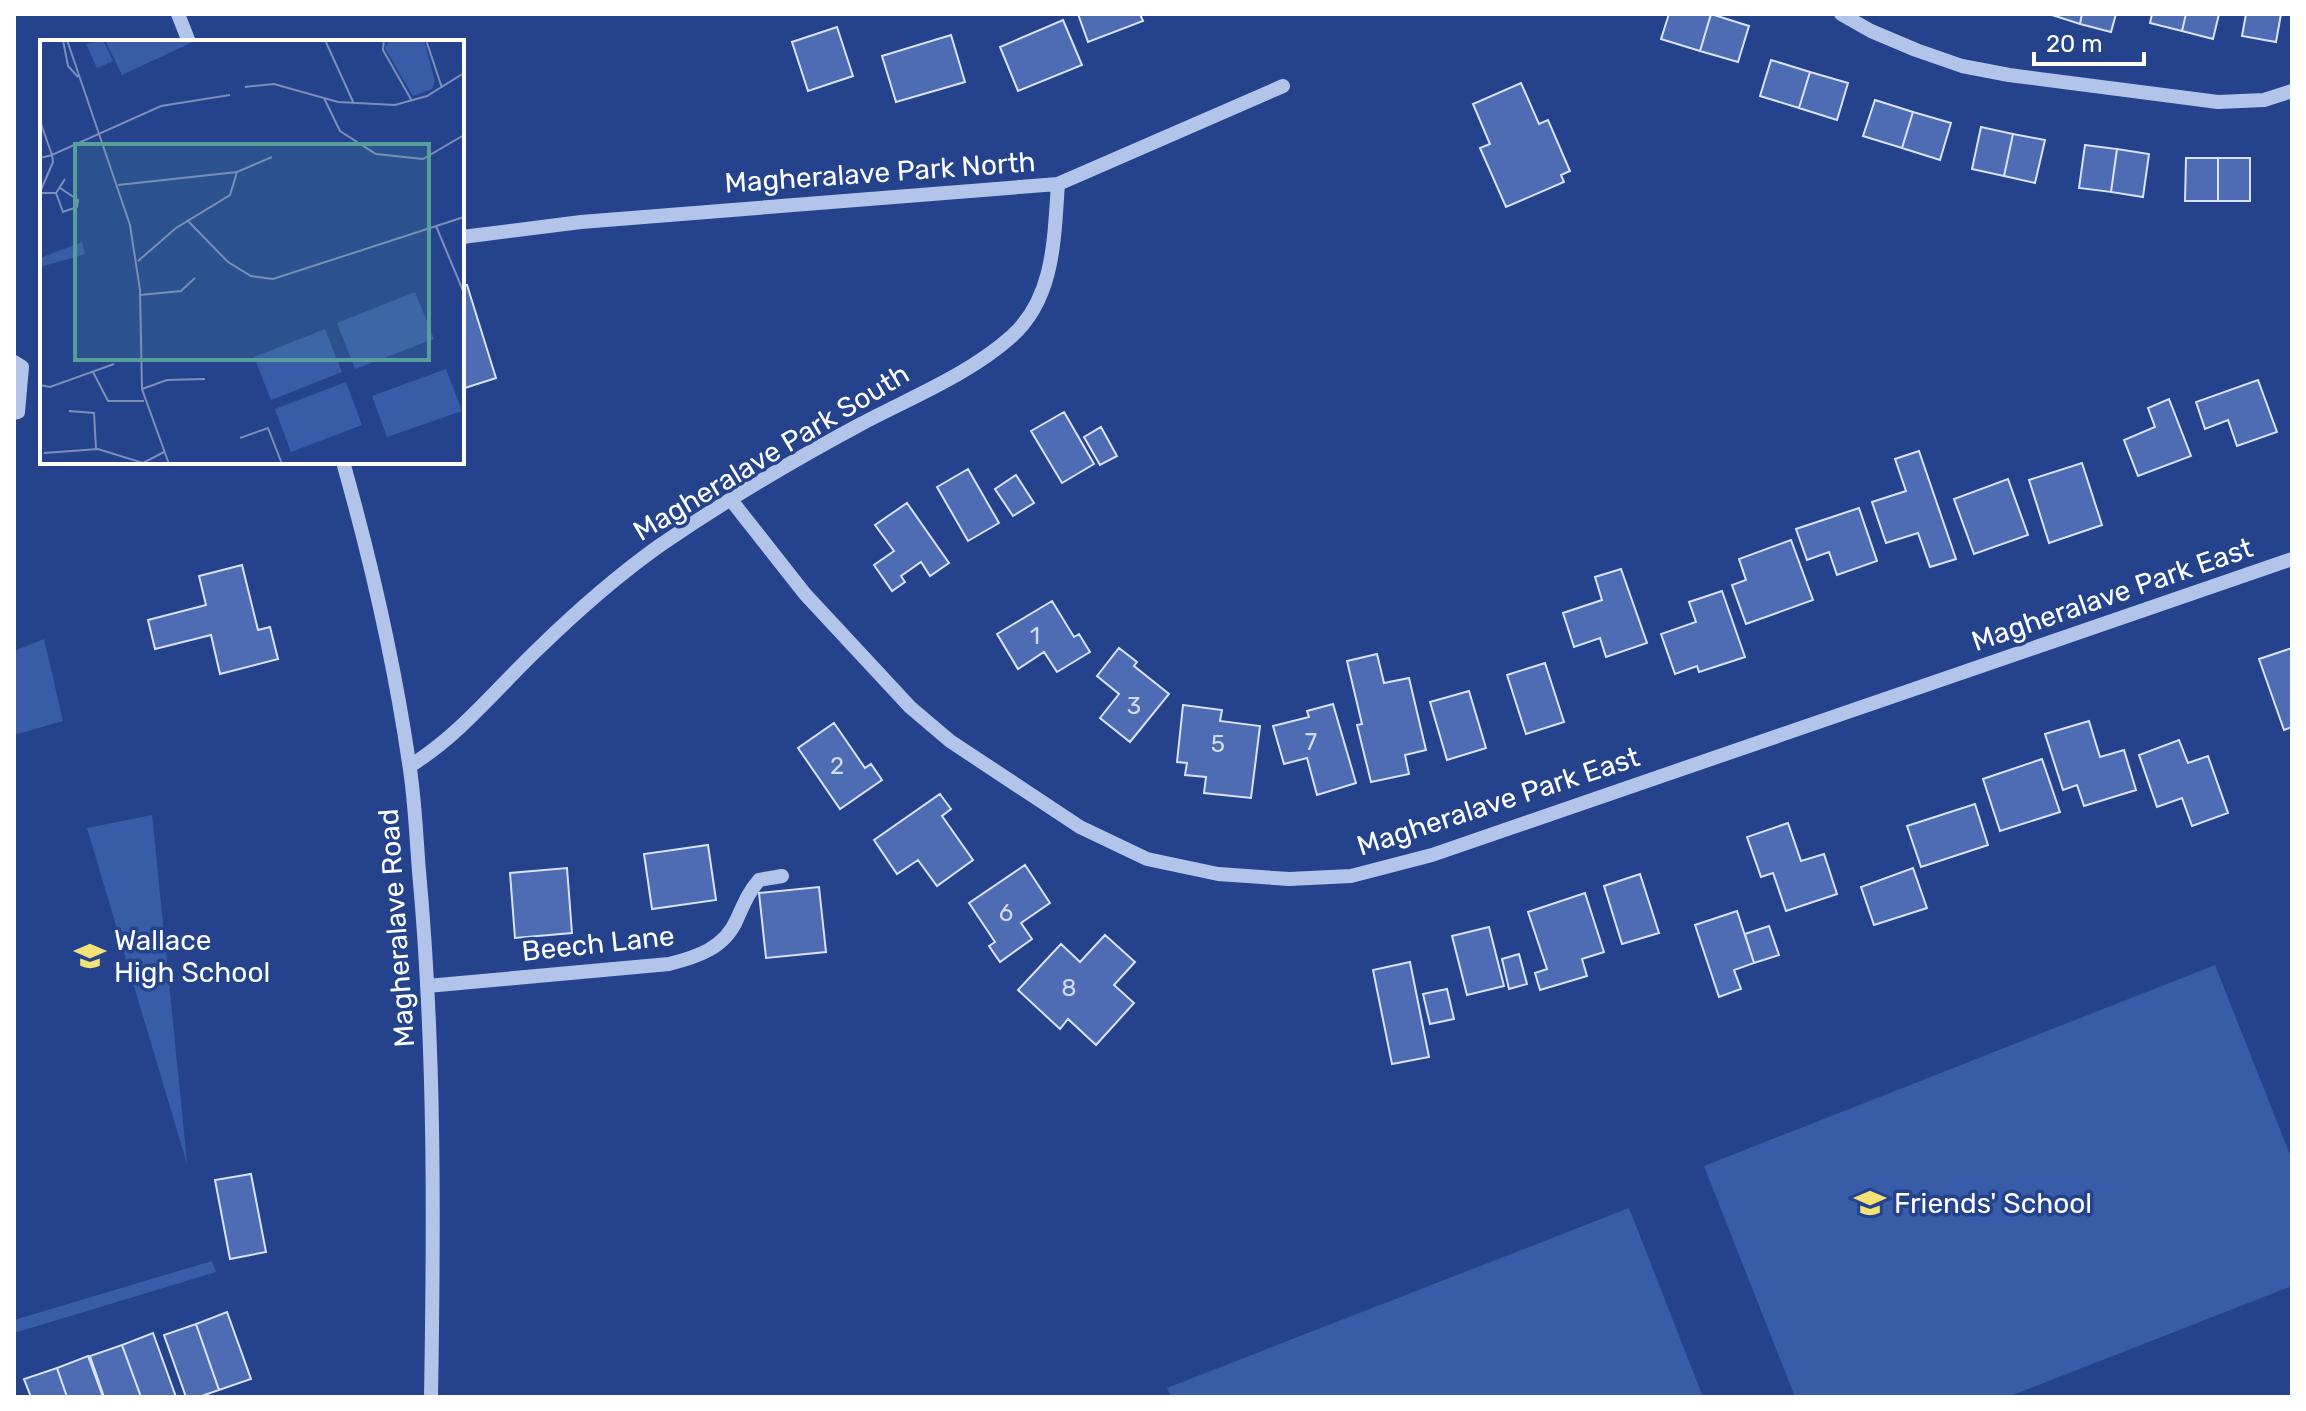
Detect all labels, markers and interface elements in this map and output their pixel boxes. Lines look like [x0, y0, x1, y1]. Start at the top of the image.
scale bar [2034, 16, 2144, 66]
text: 20 m [2046, 30, 2103, 58]
inset map [40, 40, 464, 464]
street label: Magheralave Park North [723, 145, 1037, 200]
street label: Magheralave Park South [627, 357, 915, 548]
street label: Magheralave Park East [1967, 531, 2257, 658]
house number: 1 [1030, 622, 1040, 650]
house number: 3 [1127, 692, 1141, 720]
house number: 7 [1305, 728, 1317, 756]
house number: 5 [1211, 730, 1225, 758]
street label: Magheralave Park East [1353, 740, 1644, 863]
house number: 2 [830, 752, 844, 780]
street label: Magheralave Road [372, 808, 421, 1048]
house number: 6 [999, 899, 1013, 927]
street label: Beech Lane [520, 919, 676, 968]
place label: Wallace High School [114, 924, 270, 989]
school or university icon: Wallace High School [73, 939, 107, 973]
house number: 8 [1061, 974, 1077, 1002]
school or university icon: Friends' School [1853, 1186, 1887, 1220]
place label: Friends' School [1894, 1187, 2092, 1220]

